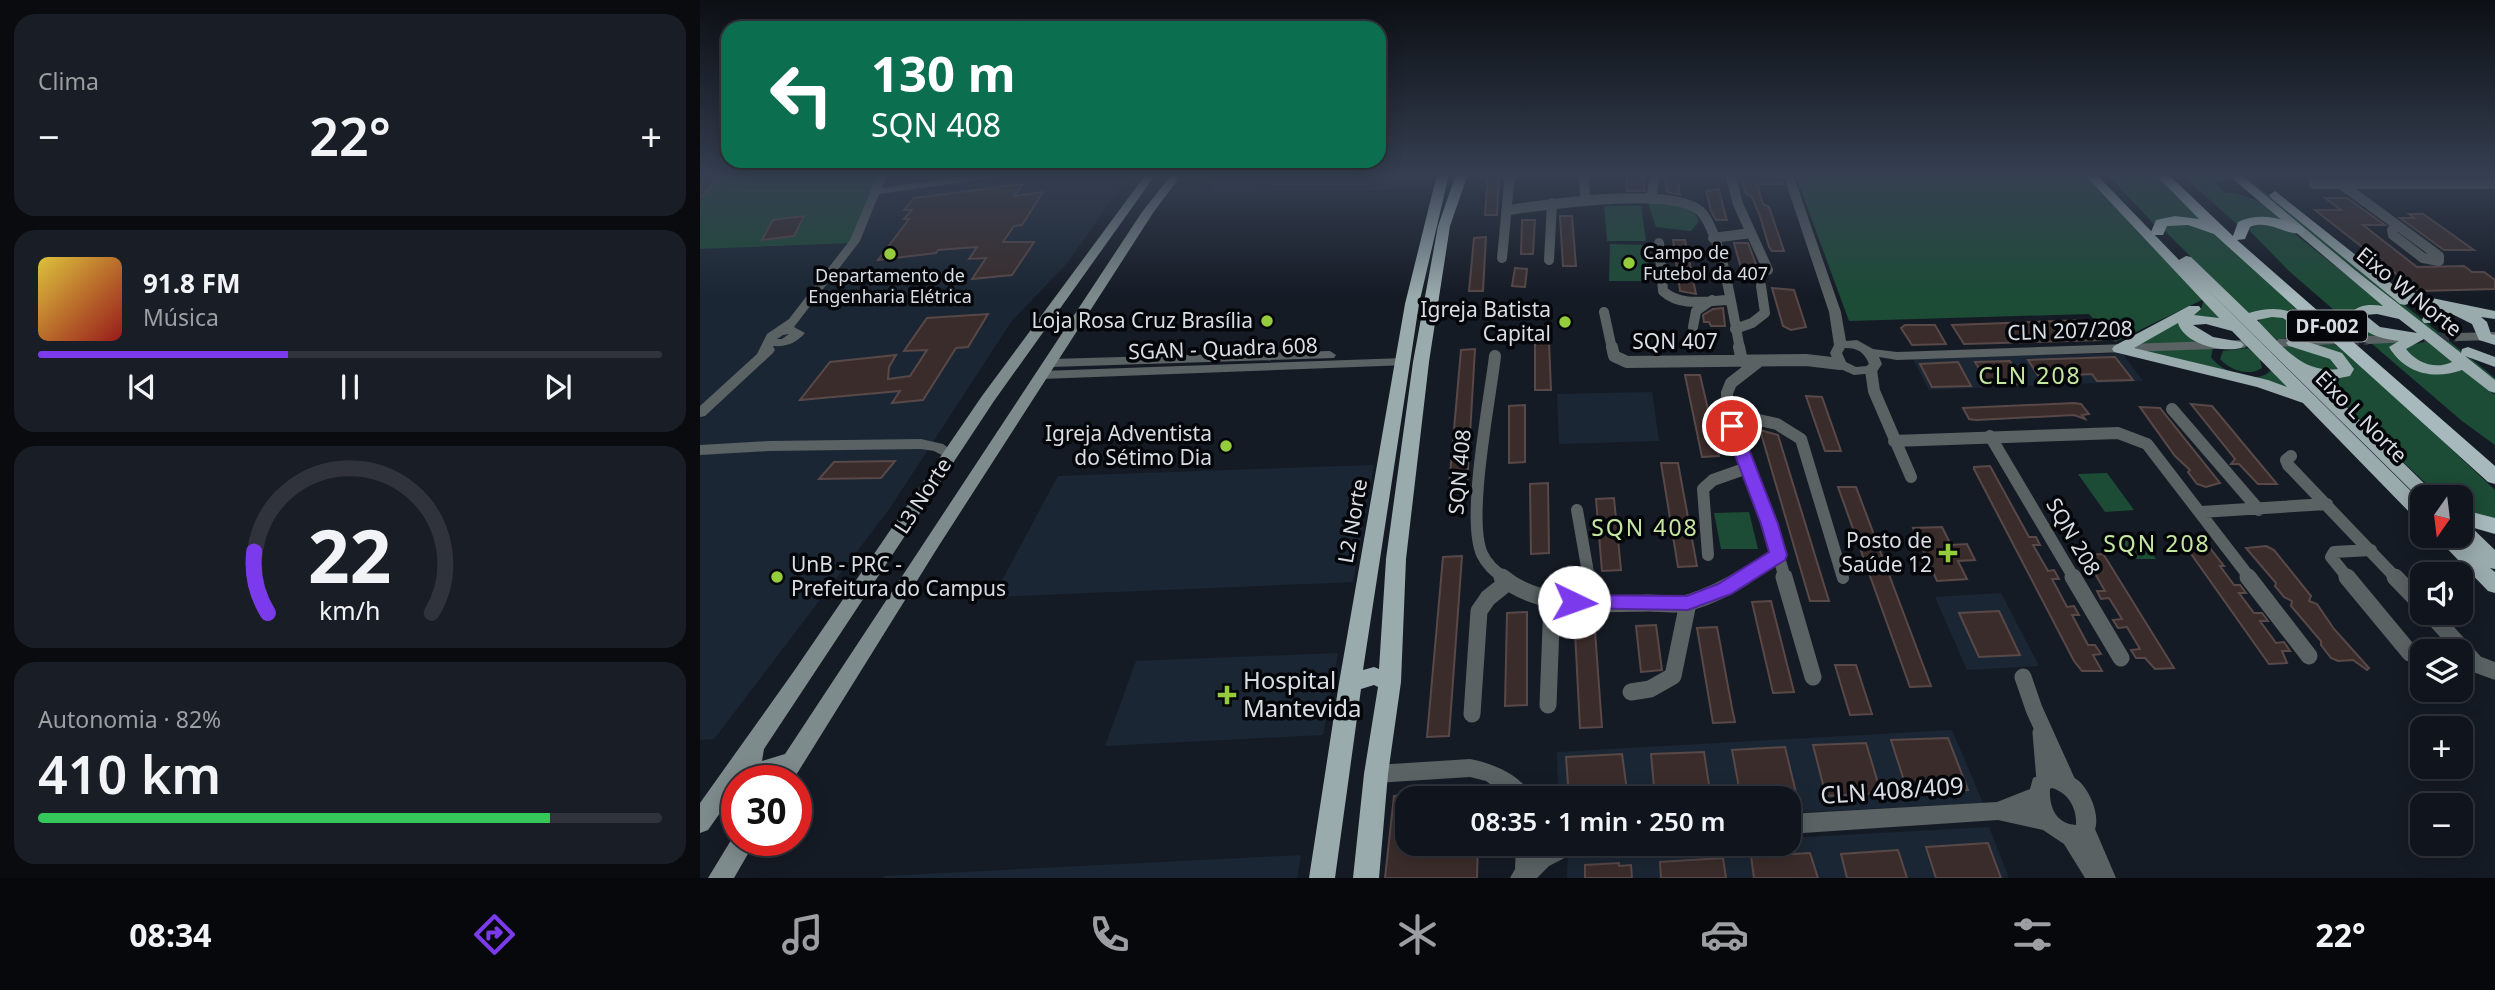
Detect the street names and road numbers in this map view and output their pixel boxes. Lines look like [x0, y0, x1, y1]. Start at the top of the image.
street label: Eixo W Norte [2351, 240, 2468, 342]
road number: DF-002 [2287, 310, 2367, 342]
street label: CLN 207/208 [2007, 314, 2133, 346]
street label: SQN 407 [1632, 327, 1718, 355]
street label: SGAN - Quadra 608 [1128, 331, 1318, 365]
street label: Eixo L Norte [2310, 364, 2414, 468]
street label: SQN 408 [1441, 428, 1477, 516]
street label: L3 Norte [887, 452, 957, 539]
street label: L2 Norte [1331, 476, 1373, 565]
street label: SQN 208 [2040, 493, 2107, 580]
street label: CLN 408/409 [1819, 768, 1965, 811]

